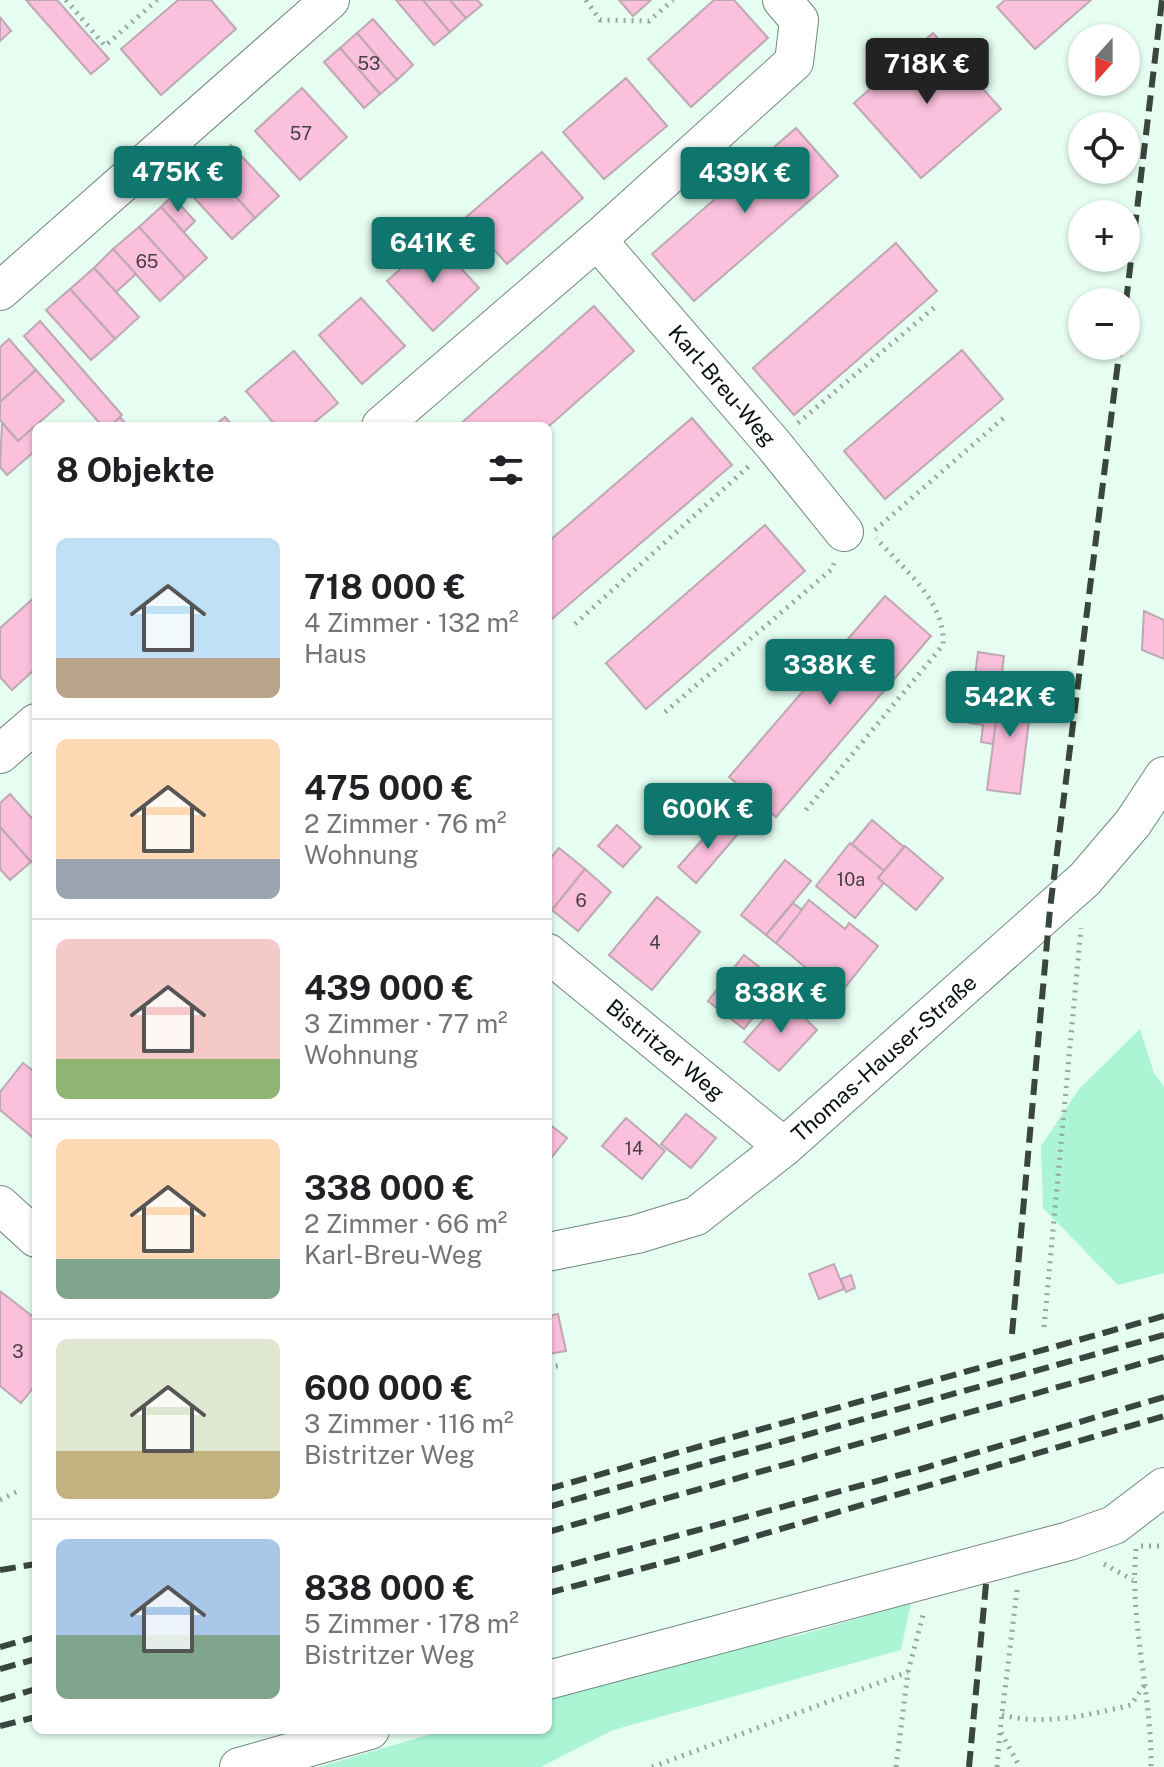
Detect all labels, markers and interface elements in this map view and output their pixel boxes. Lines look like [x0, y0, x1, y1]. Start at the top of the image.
north arrow [1068, 24, 1140, 96]
map controls [1068, 24, 1140, 360]
pin: 718K € [862, 38, 992, 106]
text: 718K € [884, 48, 970, 79]
house number: 53 [358, 53, 380, 74]
button: locate [1068, 112, 1140, 184]
house number: 57 [290, 123, 312, 144]
pin: 475K € [113, 146, 243, 214]
pin: 439K € [680, 147, 810, 215]
text: 475K € [132, 156, 224, 187]
text: 439K € [699, 157, 791, 188]
button: + [1068, 200, 1140, 272]
pin: 641K € [368, 217, 498, 285]
text: 641K € [390, 227, 476, 258]
house number: 65 [136, 251, 158, 272]
button: − [1068, 288, 1140, 360]
street label: Karl-Breu-Weg [663, 320, 782, 451]
icon: filters [484, 448, 528, 492]
text: 8 Objekte [56, 450, 215, 490]
text: 718 000 € [304, 567, 466, 607]
icon: home [120, 570, 216, 666]
text: 4 Zimmer · 132 m² [304, 607, 519, 638]
text: Haus [304, 638, 366, 669]
pin: 338K € [765, 639, 895, 707]
text: 338K € [783, 649, 877, 680]
pin: 542K € [945, 671, 1075, 739]
text: 542K € [964, 681, 1056, 712]
text: 475 000 € [304, 768, 474, 808]
icon: home [120, 771, 216, 867]
pin: 600K € [643, 783, 773, 851]
text: 600K € [662, 793, 754, 824]
text: 2 Zimmer · 76 m² [304, 808, 507, 839]
text: Wohnung [304, 839, 419, 870]
house number: 10a [837, 869, 865, 890]
house number: 6 [575, 890, 587, 911]
house number: 4 [649, 932, 661, 953]
pin: 838K € [716, 967, 846, 1035]
text: 439 000 € [304, 968, 474, 1008]
street label: Thomas-Hauser-Straße [786, 969, 982, 1147]
icon: home [120, 971, 216, 1067]
text: 838K € [734, 977, 828, 1008]
street label: Bistritzer Weg [601, 994, 730, 1106]
text: 3 Zimmer · 77 m² [304, 1008, 508, 1039]
text: Wohnung [304, 1039, 419, 1070]
house number: 14 [625, 1138, 643, 1159]
text: 338 000 € [304, 1168, 475, 1208]
icon: home [120, 1171, 216, 1267]
text: 2 Zimmer · 66 m² [304, 1208, 507, 1239]
text: Karl-Breu-Weg [304, 1239, 483, 1270]
house number: 3 [12, 1341, 24, 1362]
text: 600 000 € [304, 1368, 473, 1408]
icon: home [120, 1371, 216, 1467]
text: 3 Zimmer · 116 m² [304, 1408, 513, 1439]
text: Bistritzer Weg [304, 1439, 475, 1470]
text: 838 000 € [304, 1568, 475, 1608]
icon: home [120, 1571, 216, 1667]
text: 5 Zimmer · 178 m² [304, 1608, 519, 1639]
text: Bistritzer Weg [304, 1639, 475, 1670]

